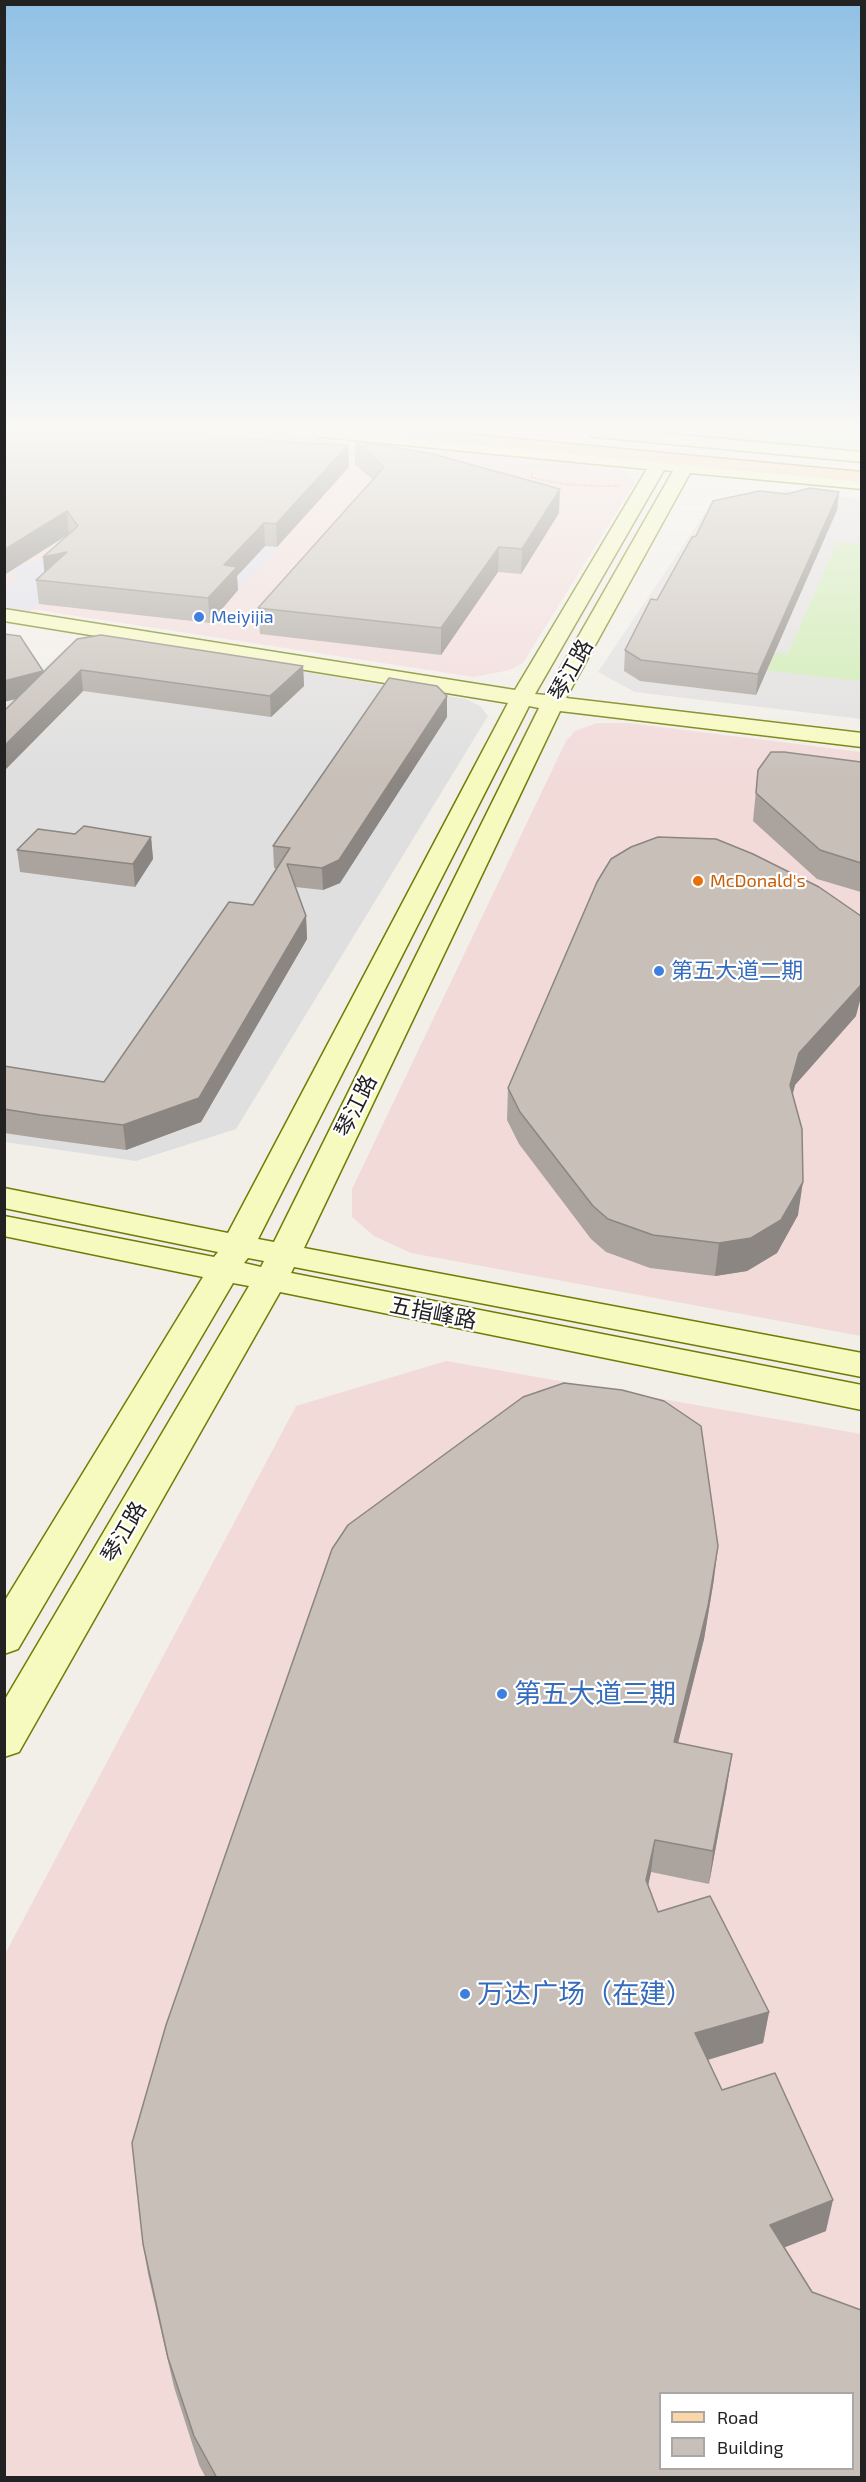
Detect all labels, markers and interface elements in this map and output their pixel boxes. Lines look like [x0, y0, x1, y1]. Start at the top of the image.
place label: Meiyijia [211, 606, 274, 628]
marker: Meiyijia [192, 610, 206, 624]
street label: 琴江路 [543, 635, 599, 705]
place label: McDonald's [710, 870, 806, 892]
marker: McDonald's [691, 874, 705, 888]
place label: 第五大道二期 [671, 958, 803, 984]
marker: 第五大道二期 [652, 964, 666, 978]
street label: 琴江路 [330, 1071, 382, 1141]
street label: 五指峰路 [387, 1292, 479, 1334]
street label: 琴江路 [96, 1497, 152, 1567]
place label: 第五大道三期 [514, 1678, 676, 1710]
marker: 第五大道三期 [495, 1687, 509, 1701]
place label: 万达广场（在建） [477, 1978, 693, 2010]
marker: 万达广场（在建） [458, 1987, 472, 2001]
legend [659, 2392, 854, 2470]
text: Road [717, 2406, 758, 2428]
text: Building [717, 2436, 784, 2458]

